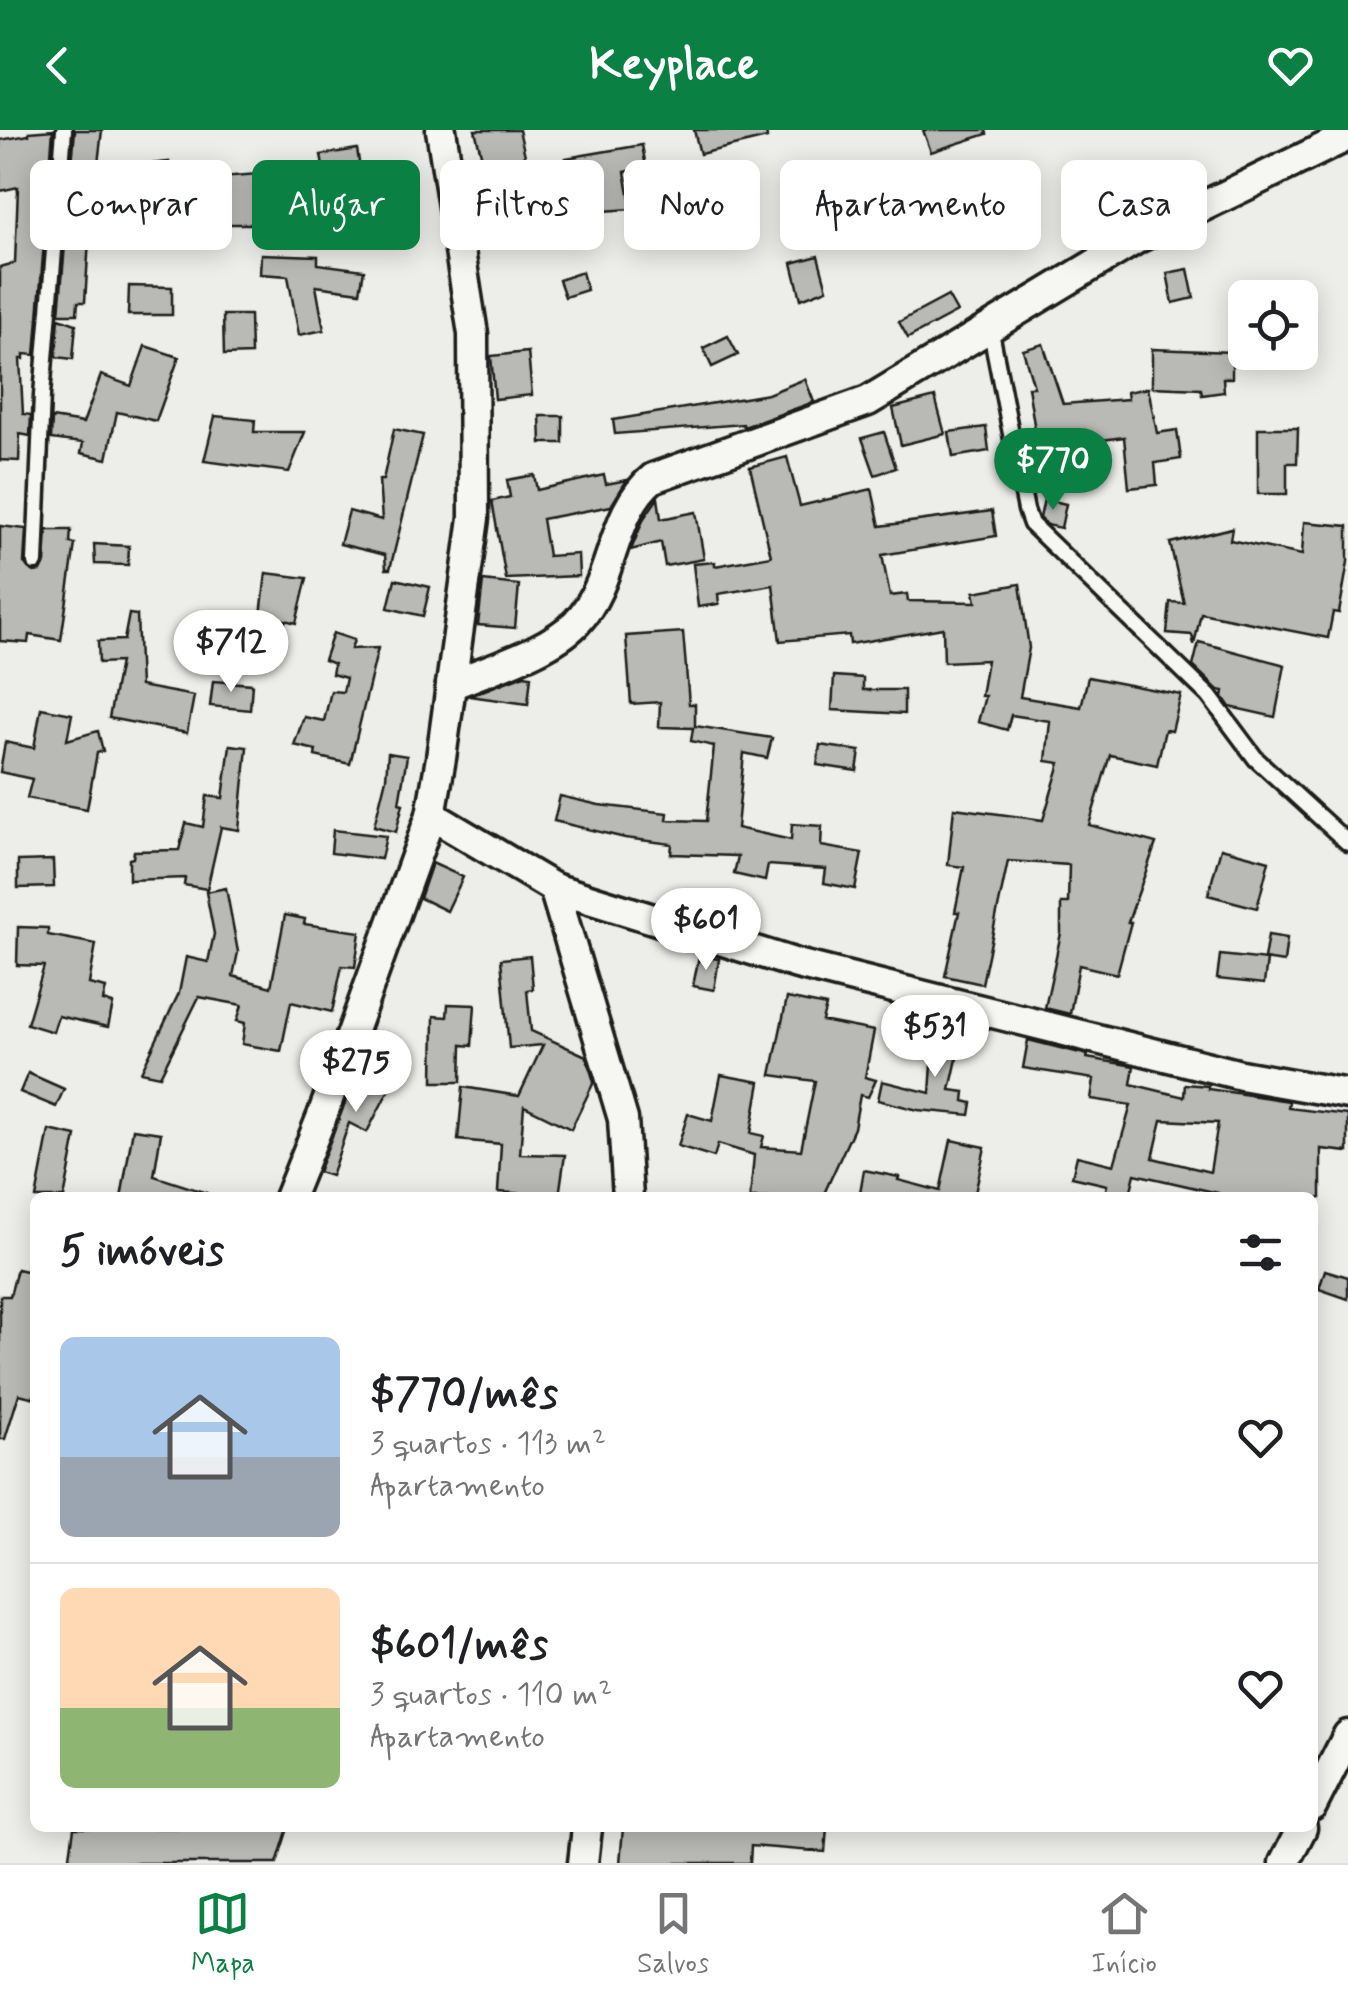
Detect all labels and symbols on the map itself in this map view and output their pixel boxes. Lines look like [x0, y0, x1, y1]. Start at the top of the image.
pin: $770 [994, 428, 1112, 513]
pin: $712 [172, 610, 290, 695]
pin: $601 [647, 888, 765, 973]
pin: $531 [876, 995, 994, 1080]
pin: $275 [297, 1030, 415, 1115]

